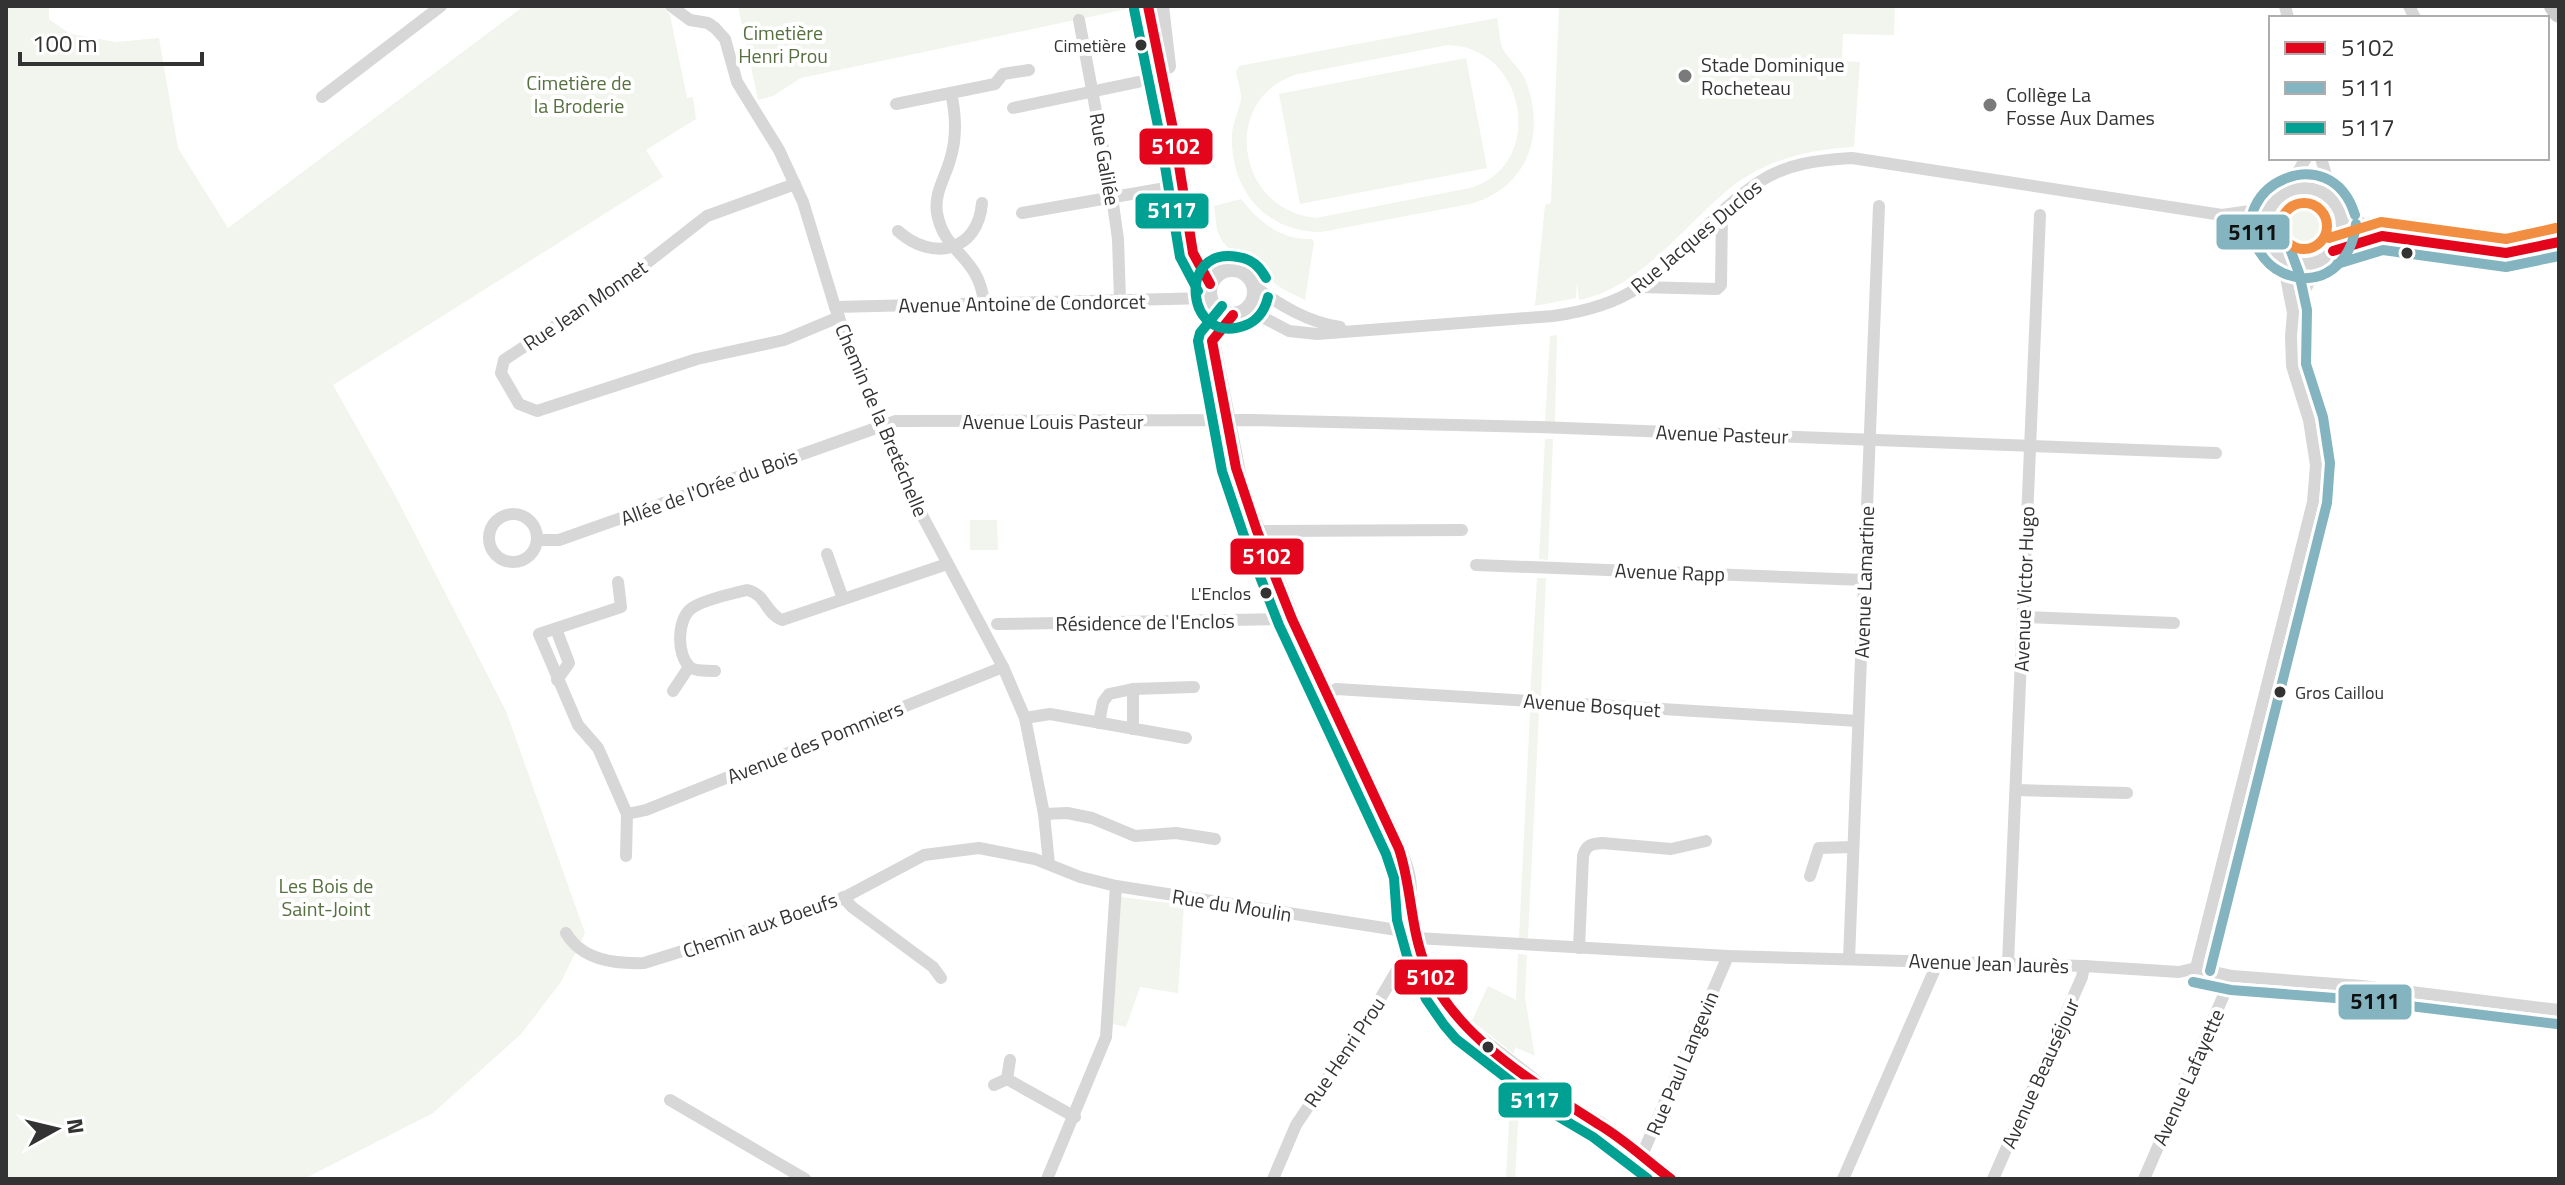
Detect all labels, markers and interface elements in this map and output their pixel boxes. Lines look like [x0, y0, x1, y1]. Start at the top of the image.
scale bar [20, 16, 202, 66]
legend [2269, 16, 2549, 160]
park label: Cimetière Henri Prou [738, 17, 828, 71]
text: 100 m [32, 25, 98, 61]
text: 5102 [2341, 29, 2395, 65]
place label: Cimetière [1054, 32, 1126, 59]
marker: Cimetière [1133, 37, 1149, 53]
place label: Stade Dominique Rocheteau [1701, 49, 1845, 103]
park label: Cimetière de la Broderie [526, 67, 632, 121]
marker: Stade Dominique Rocheteau [1676, 67, 1694, 85]
text: 5111 [2341, 69, 2395, 105]
place label: Collège La Fosse Aux Dames [2006, 79, 2155, 133]
marker: Collège La Fosse Aux Dames [1981, 96, 1999, 114]
text: 5117 [2341, 109, 2395, 145]
street label: Rue Galilée [1082, 110, 1128, 208]
line badge: 5102 [1138, 127, 1214, 166]
text: 5102 [1151, 129, 1201, 163]
street label: Rue Jacques Duclos [1623, 172, 1769, 300]
line badge: 5117 [1134, 192, 1210, 230]
text: 5117 [1147, 193, 1197, 227]
line badge: 5111 [2215, 213, 2291, 251]
text: 5111 [2228, 215, 2278, 249]
unlabelled marker [2399, 245, 2415, 261]
street label: Rue Jean Monnet [517, 252, 653, 358]
street label: Avenue Antoine de Condorcet [898, 285, 1146, 321]
street label: Chemin de la Bretéchelle [827, 319, 937, 521]
street label: Avenue Louis Pasteur [962, 406, 1144, 437]
street label: Avenue Pasteur [1655, 416, 1789, 452]
street label: Allée de l'Orée du Bois [616, 441, 802, 533]
street label: Avenue Lamartine [1846, 505, 1882, 659]
street label: Avenue Victor Hugo [2006, 506, 2042, 672]
line badge: 5102 [1229, 537, 1305, 576]
text: 5102 [1242, 539, 1292, 573]
street label: Avenue Rapp [1614, 555, 1726, 589]
place label: L'Enclos [1191, 580, 1251, 607]
marker: L'Enclos [1258, 585, 1274, 601]
street label: Résidence de l'Enclos [1055, 605, 1235, 639]
place label: Gros Caillou [2295, 679, 2384, 706]
marker: Gros Caillou [2272, 684, 2288, 700]
street label: Avenue Bosquet [1522, 685, 1662, 725]
street label: Avenue des Pommiers [722, 692, 908, 792]
park label: Les Bois de Saint-Joint [279, 870, 373, 924]
street label: Rue du Moulin [1170, 880, 1294, 930]
street label: Chemin aux Boeufs [679, 884, 841, 966]
street label: Avenue Jean Jaurès [1908, 945, 2070, 981]
line badge: 5102 [1393, 958, 1469, 996]
text: 5102 [1406, 960, 1456, 994]
line badge: 5111 [2337, 983, 2413, 1021]
text: 5111 [2350, 984, 2400, 1018]
street label: Rue Paul Langevin [1638, 986, 1726, 1140]
street label: Rue Henri Prou [1296, 991, 1392, 1113]
street label: Avenue Beauséjour [1993, 993, 2087, 1153]
street label: Avenue Lafayette [2144, 1004, 2232, 1150]
unlabelled marker [1480, 1039, 1496, 1055]
line badge: 5117 [1497, 1081, 1573, 1119]
text: 5117 [1510, 1083, 1560, 1117]
north arrow [16, 1089, 96, 1169]
text: N [58, 1116, 94, 1136]

